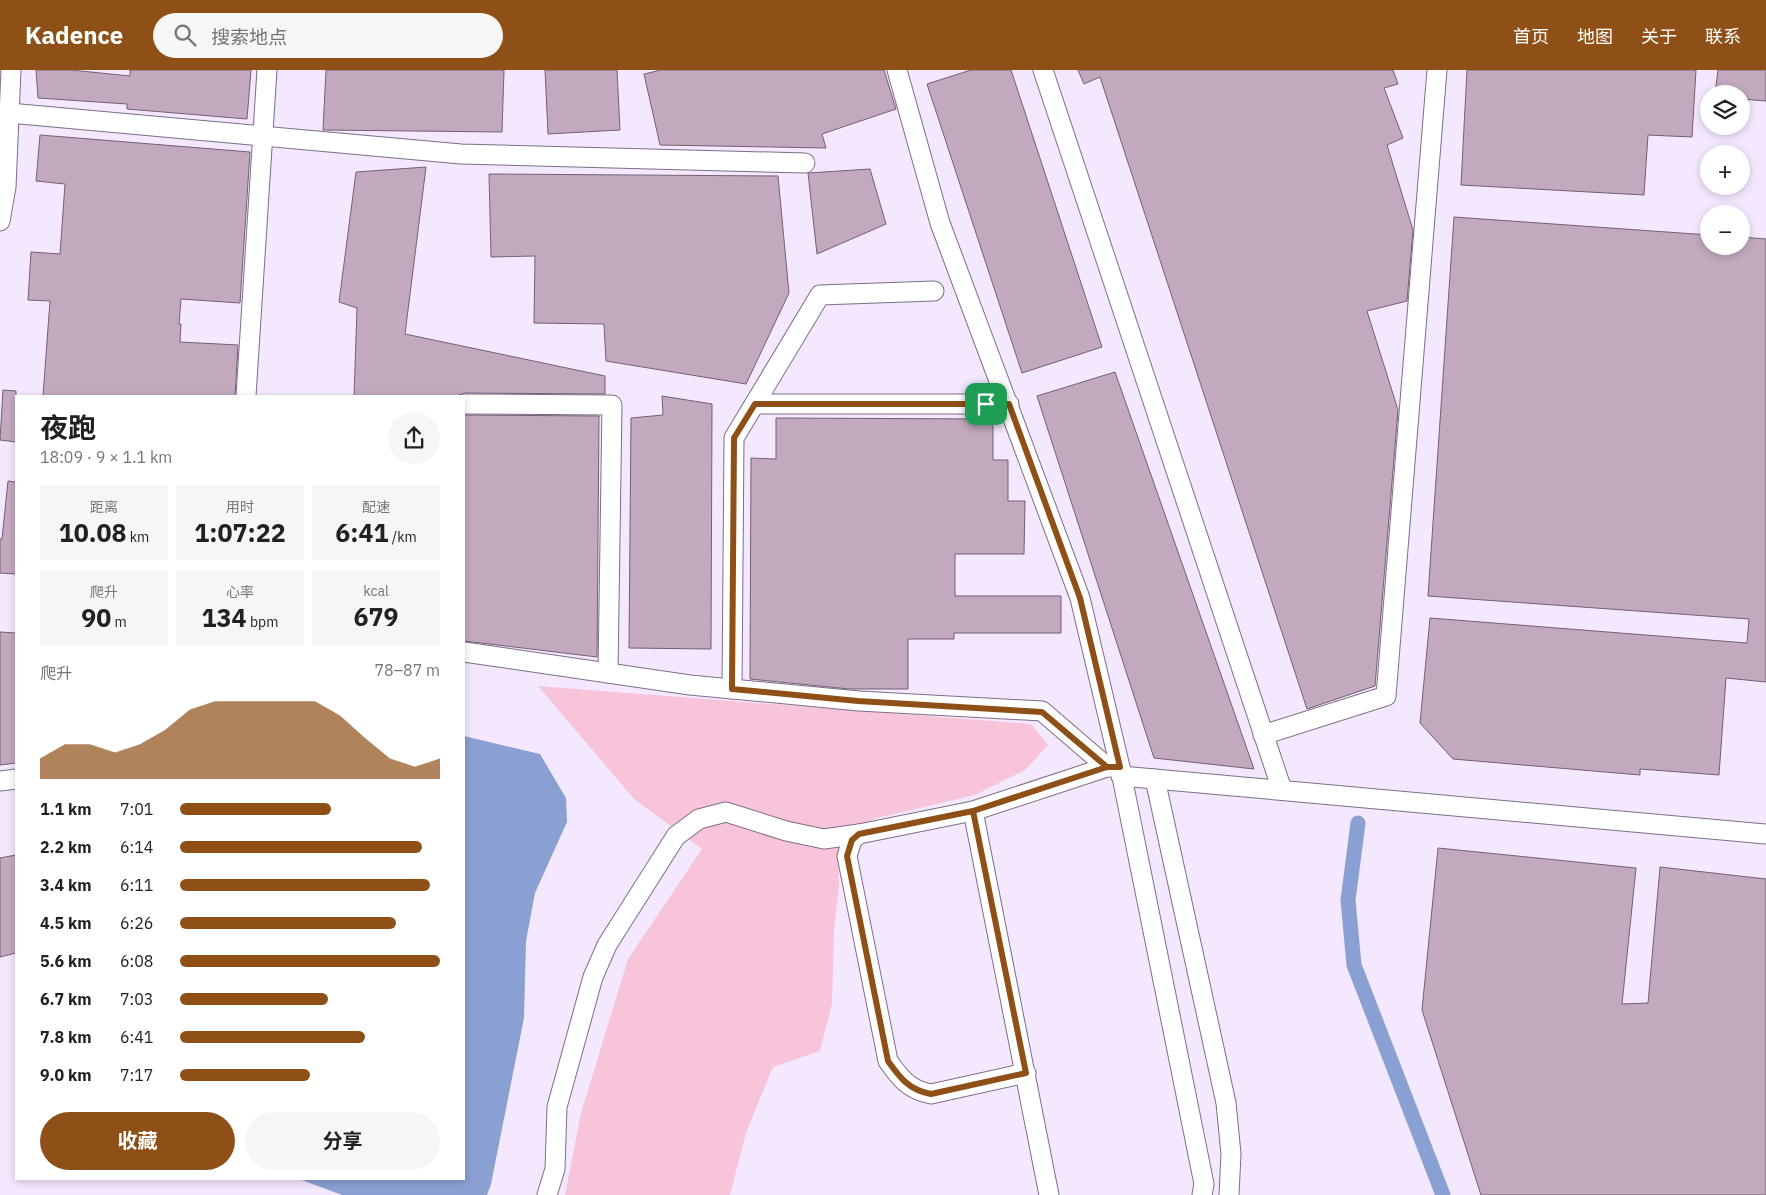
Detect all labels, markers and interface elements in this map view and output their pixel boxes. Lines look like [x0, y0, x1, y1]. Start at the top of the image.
search box [153, 13, 503, 58]
text: Kadence [25, 19, 123, 51]
icon: search [171, 21, 199, 49]
text: 搜索地点 [211, 25, 287, 49]
text: 首页 [1513, 25, 1549, 48]
text: 地图 [1577, 25, 1613, 48]
text: 关于 [1641, 25, 1677, 48]
text: 联系 [1705, 25, 1741, 48]
map controls [1700, 85, 1750, 255]
button: layers [1700, 85, 1750, 135]
button: + [1700, 145, 1750, 195]
button: − [1700, 205, 1750, 255]
pin [965, 383, 1007, 425]
icon: arrive [972, 390, 1000, 418]
text: 夜跑 [40, 409, 96, 446]
button: share [388, 412, 440, 464]
text: 18:09 · 9 × 1.1 km [40, 447, 172, 467]
text: 距离 [90, 498, 118, 516]
text: 用时 [226, 498, 254, 516]
text: 配速 [362, 498, 390, 516]
text: 10.08 [59, 516, 126, 549]
text: 1:07:22 [194, 516, 286, 549]
text: 6:41 [335, 516, 388, 549]
text: km [126, 528, 149, 546]
text: /km [388, 528, 417, 546]
text: kcal [363, 582, 389, 600]
text: 爬升 [90, 583, 118, 601]
text: 心率 [226, 583, 254, 601]
text: 679 [353, 600, 399, 633]
text: 90 [81, 601, 111, 634]
text: 134 [202, 601, 247, 634]
text: m [111, 613, 127, 631]
text: bpm [247, 613, 278, 631]
text: 78–87 m [374, 660, 440, 680]
text: 爬升 [40, 663, 72, 683]
text: 1.1 km [40, 799, 91, 819]
text: 7:01 [120, 799, 153, 819]
text: 2.2 km [40, 837, 91, 857]
text: 6:14 [120, 837, 153, 857]
text: 3.4 km [40, 875, 91, 895]
text: 6:11 [120, 875, 153, 895]
text: 4.5 km [40, 913, 91, 933]
text: 6:26 [120, 913, 153, 933]
text: 5.6 km [40, 951, 91, 971]
text: 6:08 [120, 951, 153, 971]
text: 6.7 km [40, 989, 91, 1009]
text: 7:03 [120, 989, 153, 1009]
text: 7.8 km [40, 1027, 91, 1047]
text: 6:41 [120, 1027, 153, 1047]
text: 9.0 km [40, 1065, 91, 1085]
text: 7:17 [120, 1065, 153, 1085]
button: 收藏 [40, 1112, 235, 1170]
button: 分享 [245, 1112, 440, 1170]

